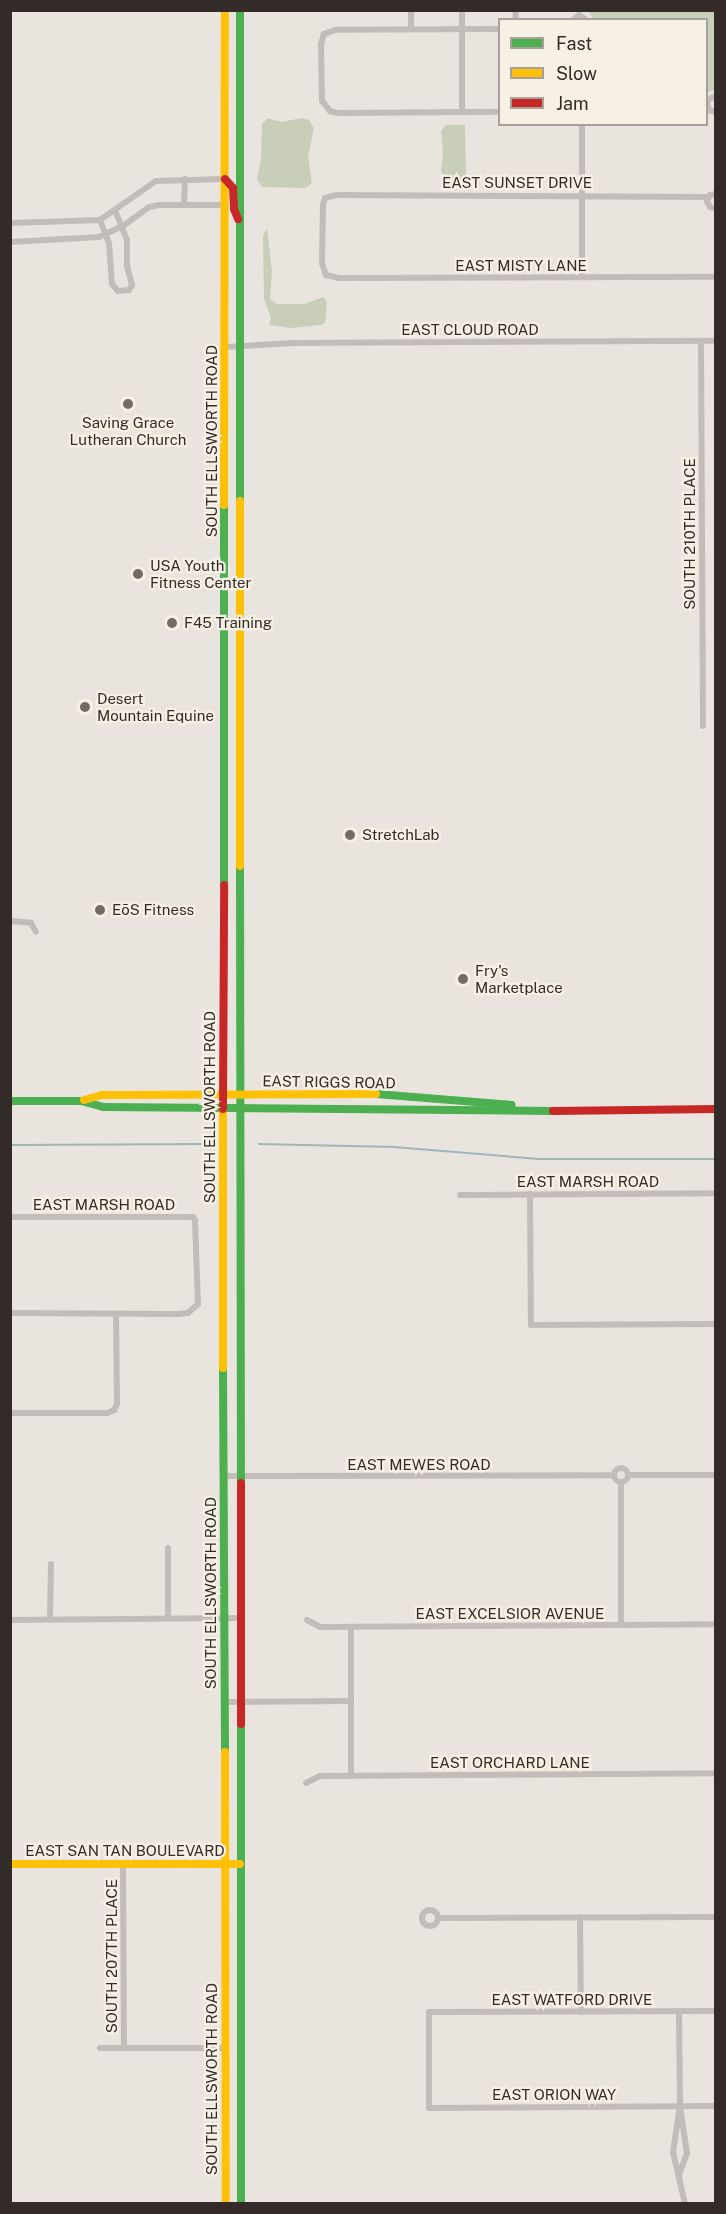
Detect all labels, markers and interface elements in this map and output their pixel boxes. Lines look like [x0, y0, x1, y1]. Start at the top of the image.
legend [498, 18, 708, 126]
text: Fast [556, 33, 592, 54]
text: Slow [556, 63, 597, 84]
text: Jam [556, 93, 589, 114]
street label: EAST SUNSET DRIVE [442, 174, 592, 192]
street label: EAST MISTY LANE [455, 257, 587, 275]
street label: EAST CLOUD ROAD [401, 321, 539, 339]
street label: SOUTH ELLSWORTH ROAD [203, 345, 221, 537]
marker: Saving Grace Lutheran Church [121, 397, 135, 411]
place label: Saving Grace Lutheran Church [70, 413, 186, 448]
street label: SOUTH 210TH PLACE [681, 458, 699, 610]
place label: USA Youth Fitness Center [150, 556, 251, 591]
marker: USA Youth Fitness Center [131, 567, 145, 581]
place label: F45 Training [184, 614, 272, 632]
marker: F45 Training [165, 616, 179, 630]
place label: Desert Mountain Equine [97, 689, 214, 724]
marker: Desert Mountain Equine [78, 700, 92, 714]
place label: StretchLab [362, 826, 439, 844]
marker: StretchLab [343, 828, 357, 842]
place label: EōS Fitness [112, 901, 194, 919]
marker: EōS Fitness [93, 903, 107, 917]
place label: Fry's Marketplace [475, 961, 563, 996]
marker: Fry's Marketplace [456, 972, 470, 986]
street label: SOUTH ELLSWORTH ROAD [201, 1011, 219, 1203]
street label: EAST RIGGS ROAD [262, 1072, 396, 1092]
street label: EAST MARSH ROAD [517, 1173, 659, 1191]
street label: EAST MARSH ROAD [33, 1196, 175, 1214]
street label: EAST MEWES ROAD [347, 1456, 491, 1474]
street label: SOUTH ELLSWORTH ROAD [202, 1497, 220, 1689]
street label: EAST EXCELSIOR AVENUE [416, 1605, 604, 1623]
street label: EAST ORCHARD LANE [430, 1754, 590, 1772]
street label: EAST SAN TAN BOULEVARD [25, 1842, 225, 1860]
street label: SOUTH 207TH PLACE [103, 1879, 121, 2033]
street label: SOUTH ELLSWORTH ROAD [203, 1983, 221, 2175]
street label: EAST WATFORD DRIVE [491, 1991, 653, 2009]
street label: EAST ORION WAY [492, 2086, 616, 2104]

